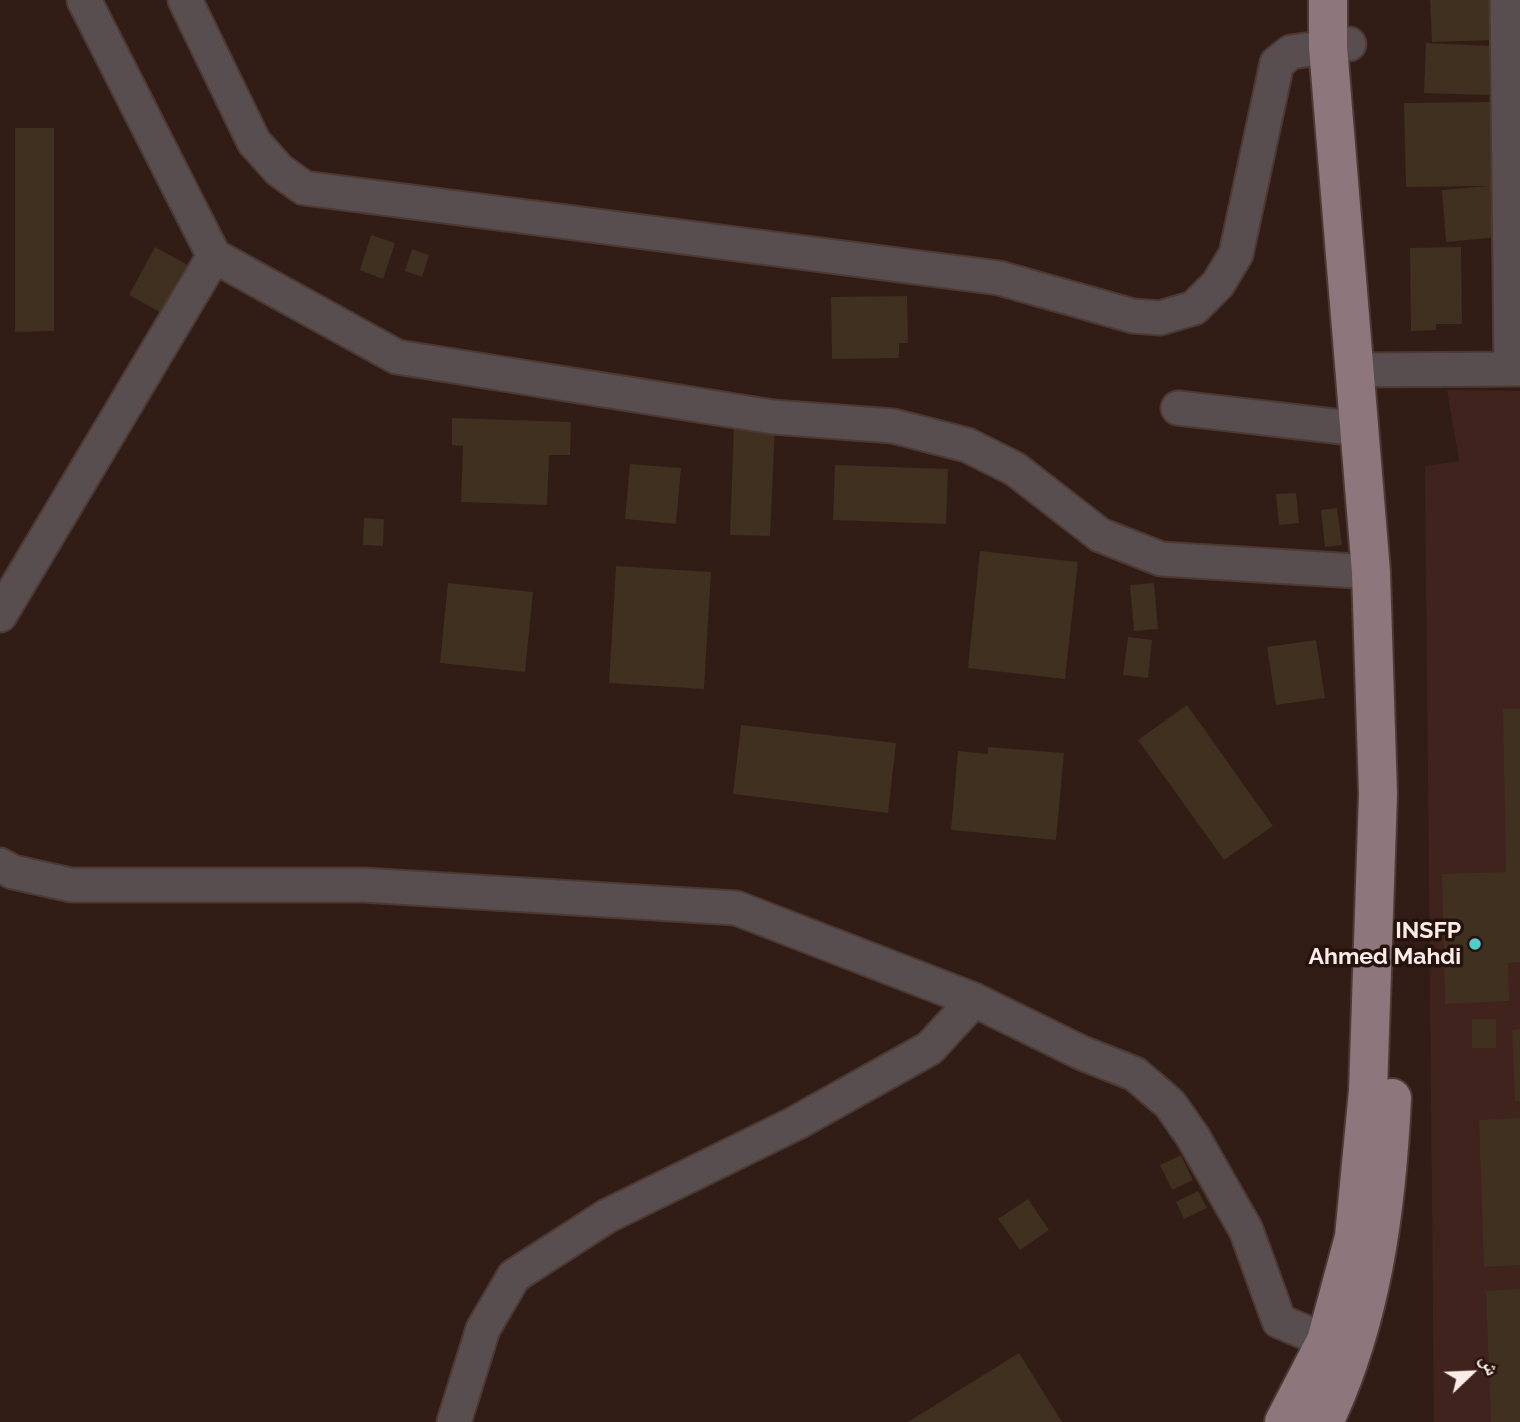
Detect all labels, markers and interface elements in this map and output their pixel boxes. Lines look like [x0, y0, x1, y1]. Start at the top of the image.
place label: INSFP Ahmed Mahdi [1309, 917, 1461, 971]
marker: INSFP Ahmed Mahdi [1467, 936, 1483, 952]
north arrow [1436, 1338, 1506, 1408]
text: ش [1476, 1351, 1504, 1378]

